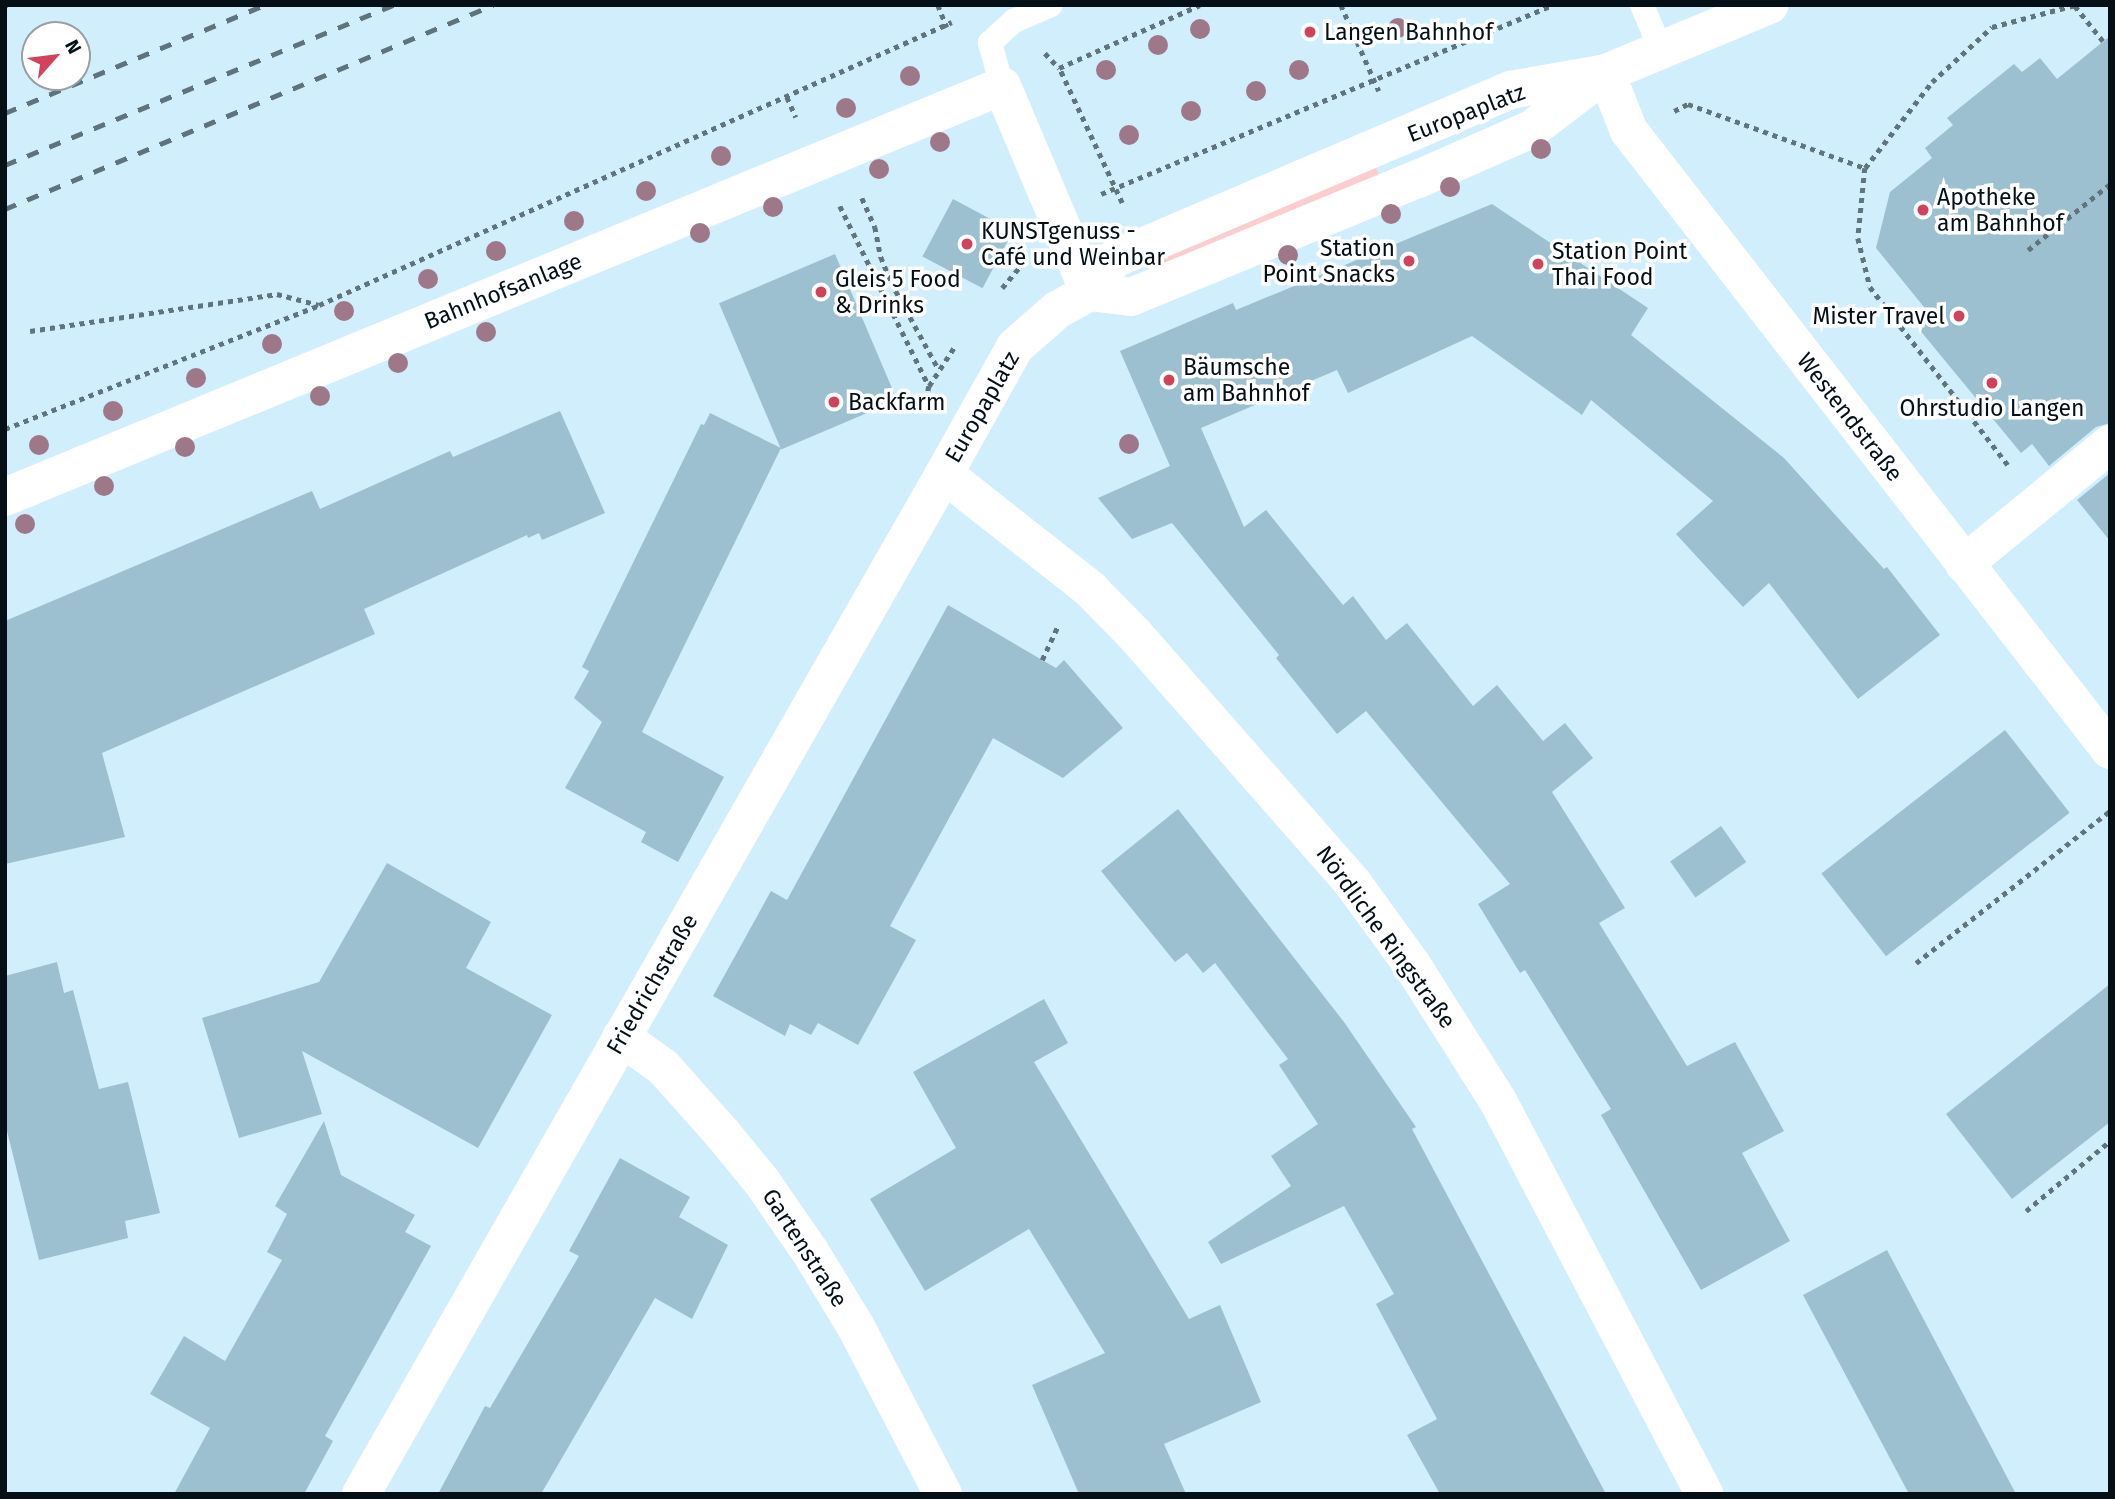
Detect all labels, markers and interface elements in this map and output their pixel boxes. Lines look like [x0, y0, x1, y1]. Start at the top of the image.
place label: Langen Bahnhof [1324, 18, 1493, 46]
north arrow [21, 21, 91, 91]
marker: Langen Bahnhof [1302, 24, 1318, 40]
text: N [60, 36, 86, 58]
street label: Europaplatz [1403, 78, 1529, 148]
place label: Apotheke am Bahnhof [1937, 183, 2063, 237]
marker: Apotheke am Bahnhof [1915, 202, 1931, 218]
place label: KUNSTgenuss - Café und Weinbar [981, 217, 1165, 271]
place label: Station Point Snacks [1263, 234, 1395, 288]
marker: KUNSTgenuss - Café und Weinbar [959, 236, 975, 252]
place label: Station Point Thai Food [1552, 237, 1687, 291]
street label: Bahnhofsanlage [420, 247, 586, 335]
marker: Station Point Snacks [1401, 253, 1417, 269]
marker: Station Point Thai Food [1530, 256, 1546, 272]
place label: Gleis 5 Food & Drinks [835, 265, 961, 319]
marker: Gleis 5 Food & Drinks [813, 284, 829, 300]
place label: Mister Travel [1812, 302, 1945, 330]
marker: Mister Travel [1951, 308, 1967, 324]
street label: Europaplatz [939, 346, 1025, 468]
street label: Westendstraße [1791, 347, 1909, 487]
place label: Bäumsche am Bahnhof [1183, 353, 1309, 407]
marker: Bäumsche am Bahnhof [1161, 372, 1177, 388]
marker: Ohrstudio Langen [1984, 375, 2000, 391]
place label: Backfarm [848, 388, 946, 416]
marker: Backfarm [826, 394, 842, 410]
place label: Ohrstudio Langen [1900, 394, 2084, 422]
street label: Nördliche Ringstraße [1311, 840, 1461, 1034]
street label: Friedrichstraße [601, 909, 703, 1059]
street label: Gartenstraße [756, 1184, 854, 1312]

